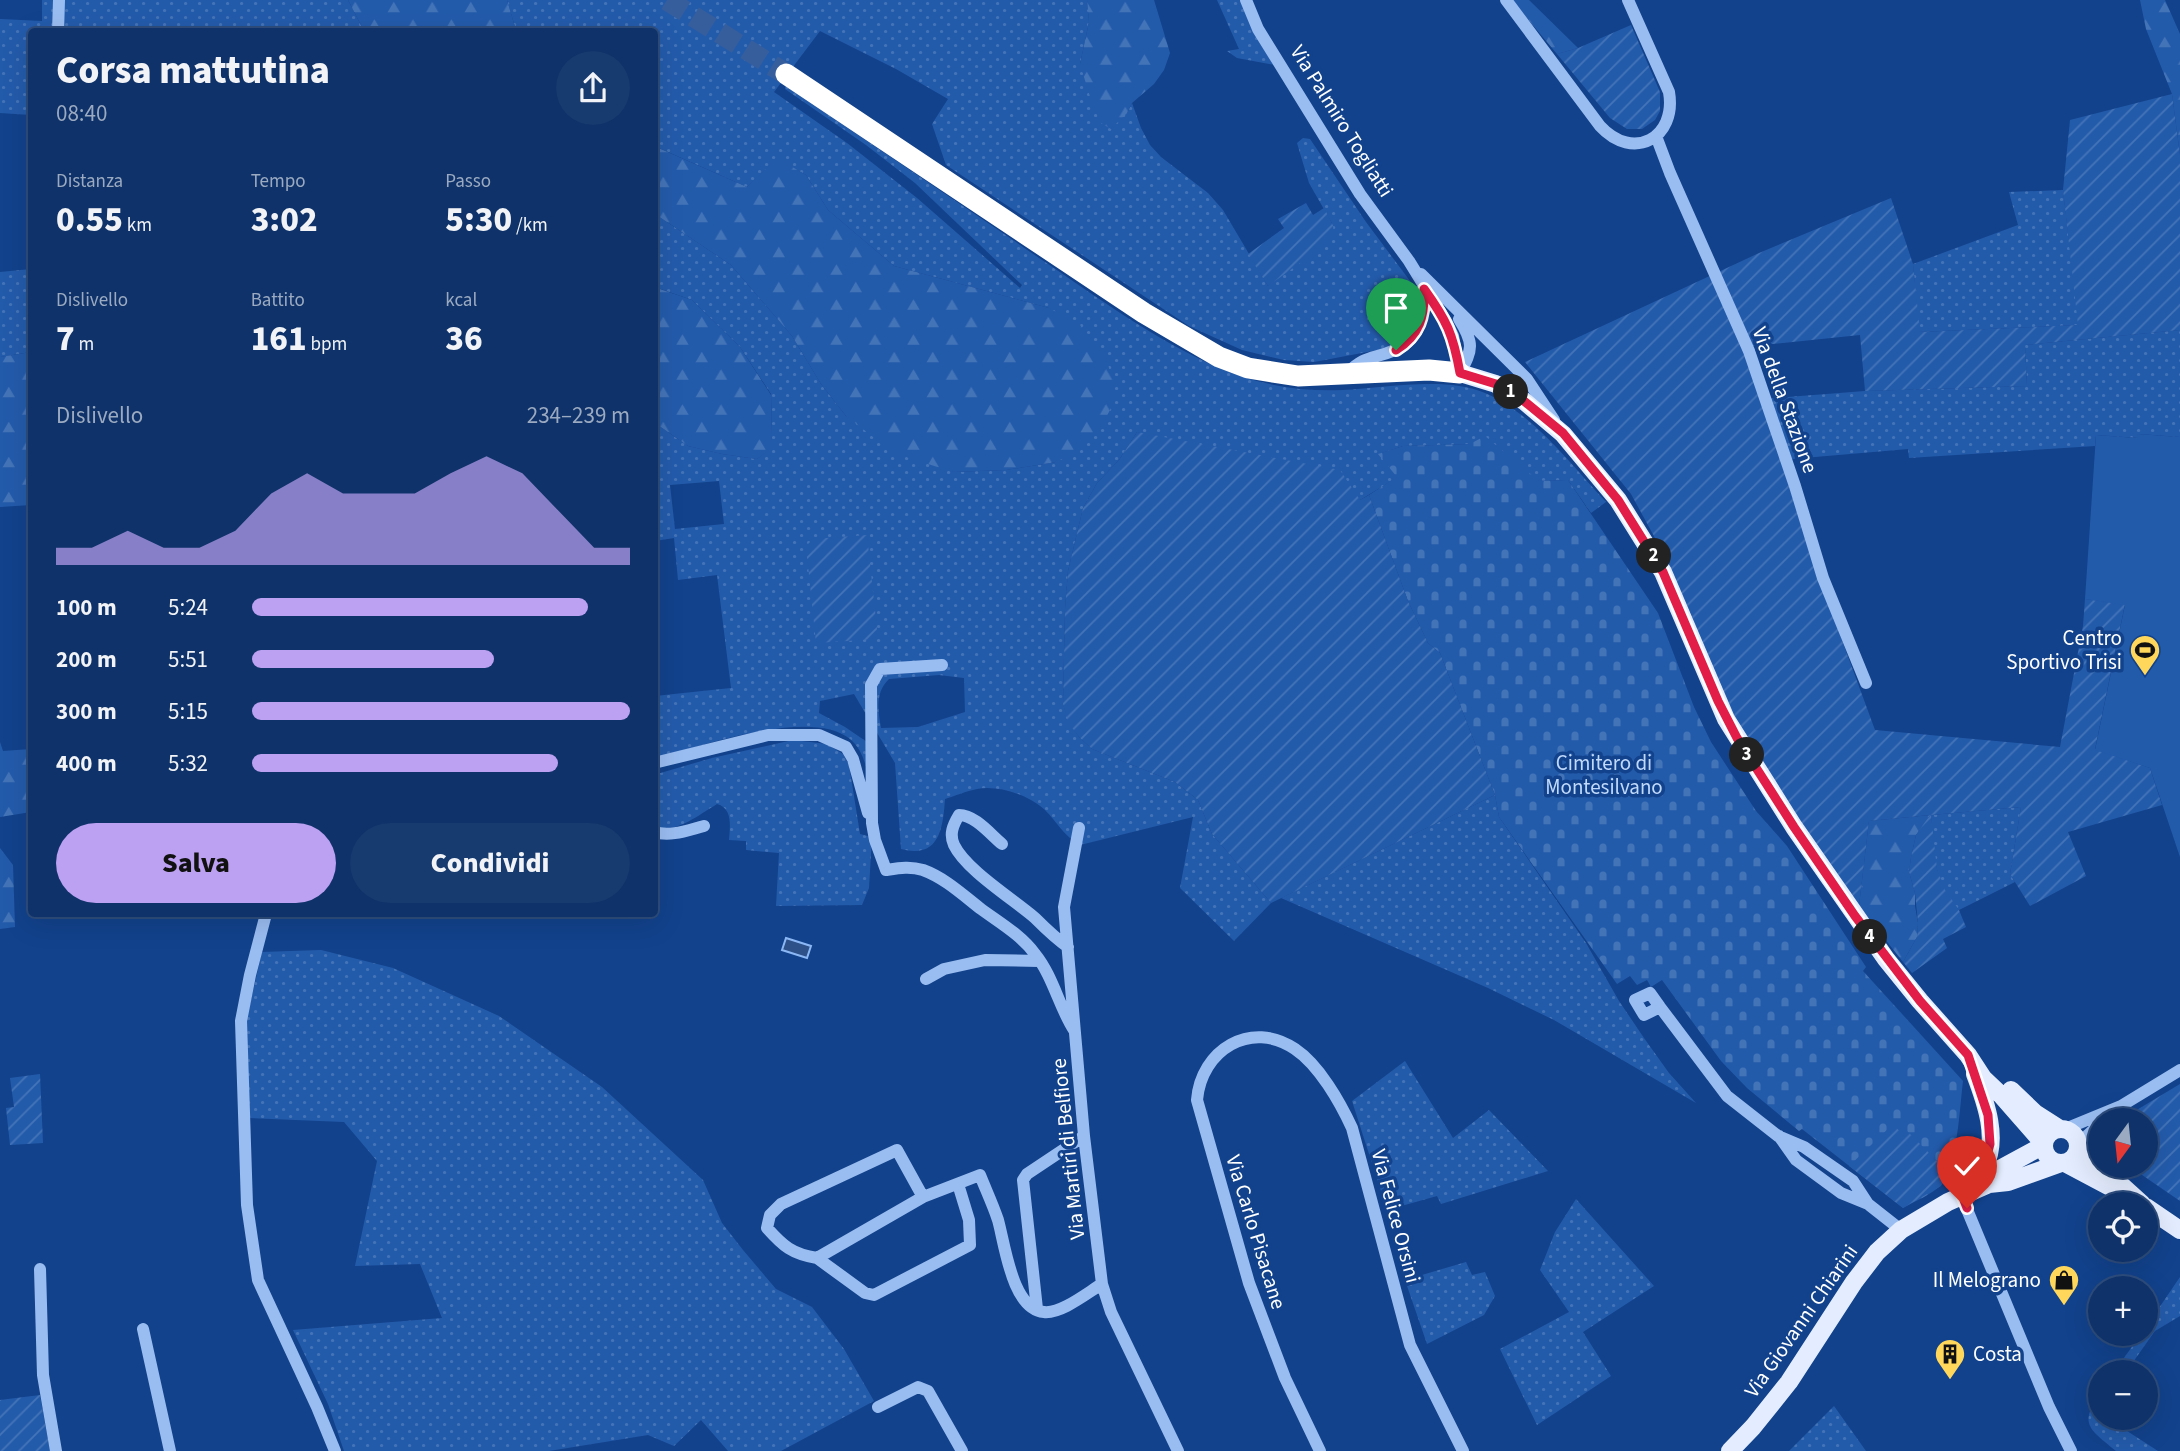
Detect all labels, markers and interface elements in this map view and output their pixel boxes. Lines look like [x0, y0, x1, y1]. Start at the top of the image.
street label: Via Palmiro Togliatti [1283, 39, 1401, 203]
text: Corsa mattutina [56, 44, 330, 98]
button: share [556, 51, 630, 125]
text: 08:40 [56, 97, 107, 130]
text: Distanza [56, 168, 123, 195]
text: Tempo [251, 168, 306, 195]
text: Passo [445, 168, 491, 195]
text: 0.55 [56, 195, 123, 245]
text: 3:02 [251, 195, 318, 245]
text: 5:30 [445, 195, 512, 245]
text: km [123, 212, 152, 239]
text: /km [512, 212, 548, 239]
pin [1366, 278, 1426, 350]
text: Dislivello [56, 287, 128, 314]
text: Battito [251, 287, 305, 314]
text: kcal [445, 287, 477, 314]
icon: arrive [1377, 289, 1415, 327]
text: 7 [56, 314, 75, 364]
text: 161 [251, 314, 307, 364]
text: 36 [445, 314, 483, 364]
street label: Via della Stazione [1745, 323, 1825, 477]
text: m [75, 331, 94, 358]
text: bpm [307, 331, 347, 358]
pin: 1 [1494, 374, 1528, 410]
text: 1 [1505, 378, 1516, 405]
text: Dislivello [56, 399, 143, 432]
text: 234–239 m [527, 399, 630, 432]
pin: 2 [1636, 538, 1672, 574]
text: 2 [1648, 542, 1659, 569]
text: 100 m [56, 591, 117, 624]
text: 5:24 [168, 591, 208, 624]
place label: Centro Sportivo Trisi [2006, 623, 2122, 677]
sports icon: Centro Sportivo Trisi [2128, 633, 2162, 677]
text: 200 m [56, 643, 117, 676]
text: 5:51 [168, 643, 208, 676]
text: 300 m [56, 695, 117, 728]
text: 5:15 [168, 695, 208, 728]
pin: 3 [1730, 738, 1764, 772]
text: 3 [1741, 741, 1752, 768]
text: 400 m [56, 747, 117, 780]
text: 5:32 [168, 747, 208, 780]
park label: Cimitero di Montesilvano [1545, 748, 1663, 802]
button: Salva [56, 823, 336, 903]
button: Condividi [350, 823, 630, 903]
pin: 4 [1853, 920, 1888, 954]
text: 4 [1864, 923, 1875, 950]
street label: Via Martiri di Belfiore [1044, 1057, 1092, 1241]
north arrow [2088, 1108, 2158, 1178]
map controls [2088, 1108, 2158, 1430]
pin [1937, 1136, 1997, 1208]
street label: Via Felice Orsini [1364, 1146, 1428, 1286]
icon: check [1948, 1147, 1986, 1185]
street label: Via Carlo Pisacane [1218, 1151, 1294, 1313]
button: locate [2088, 1192, 2158, 1262]
street label: Via Giovanni Chiarini [1737, 1238, 1865, 1404]
shop icon: Il Melograno [2047, 1263, 2081, 1307]
place label: Il Melograno [1933, 1265, 2041, 1295]
button: + [2088, 1276, 2158, 1346]
building icon: Costa [1933, 1337, 1967, 1381]
place label: Costa [1973, 1339, 2022, 1369]
button: − [2088, 1360, 2158, 1430]

